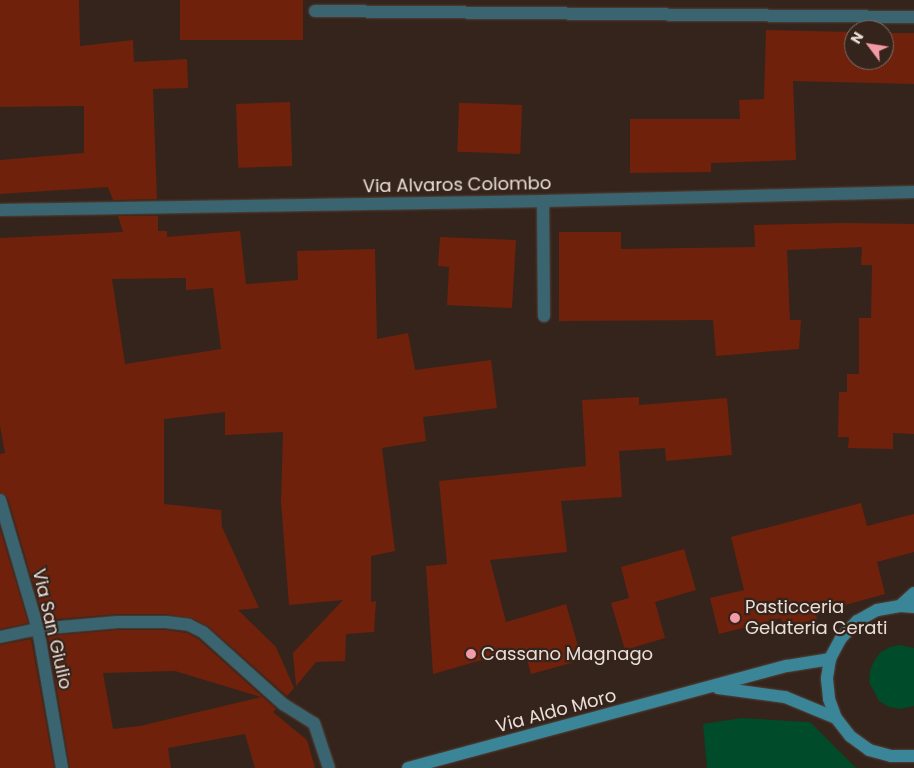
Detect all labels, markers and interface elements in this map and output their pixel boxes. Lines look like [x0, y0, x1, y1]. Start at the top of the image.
north arrow [844, 20, 894, 70]
text: N [846, 28, 868, 47]
street label: Via Alvaros Colombo [363, 173, 551, 197]
street label: Via San Giulio [28, 567, 76, 691]
place label: Pasticceria Gelateria Cerati [745, 597, 888, 640]
marker: Pasticceria Gelateria Cerati [729, 612, 741, 624]
place label: Cassano Magnago [481, 643, 653, 665]
marker: Cassano Magnago [465, 648, 477, 660]
street label: Via Aldo Moro [493, 685, 619, 737]

